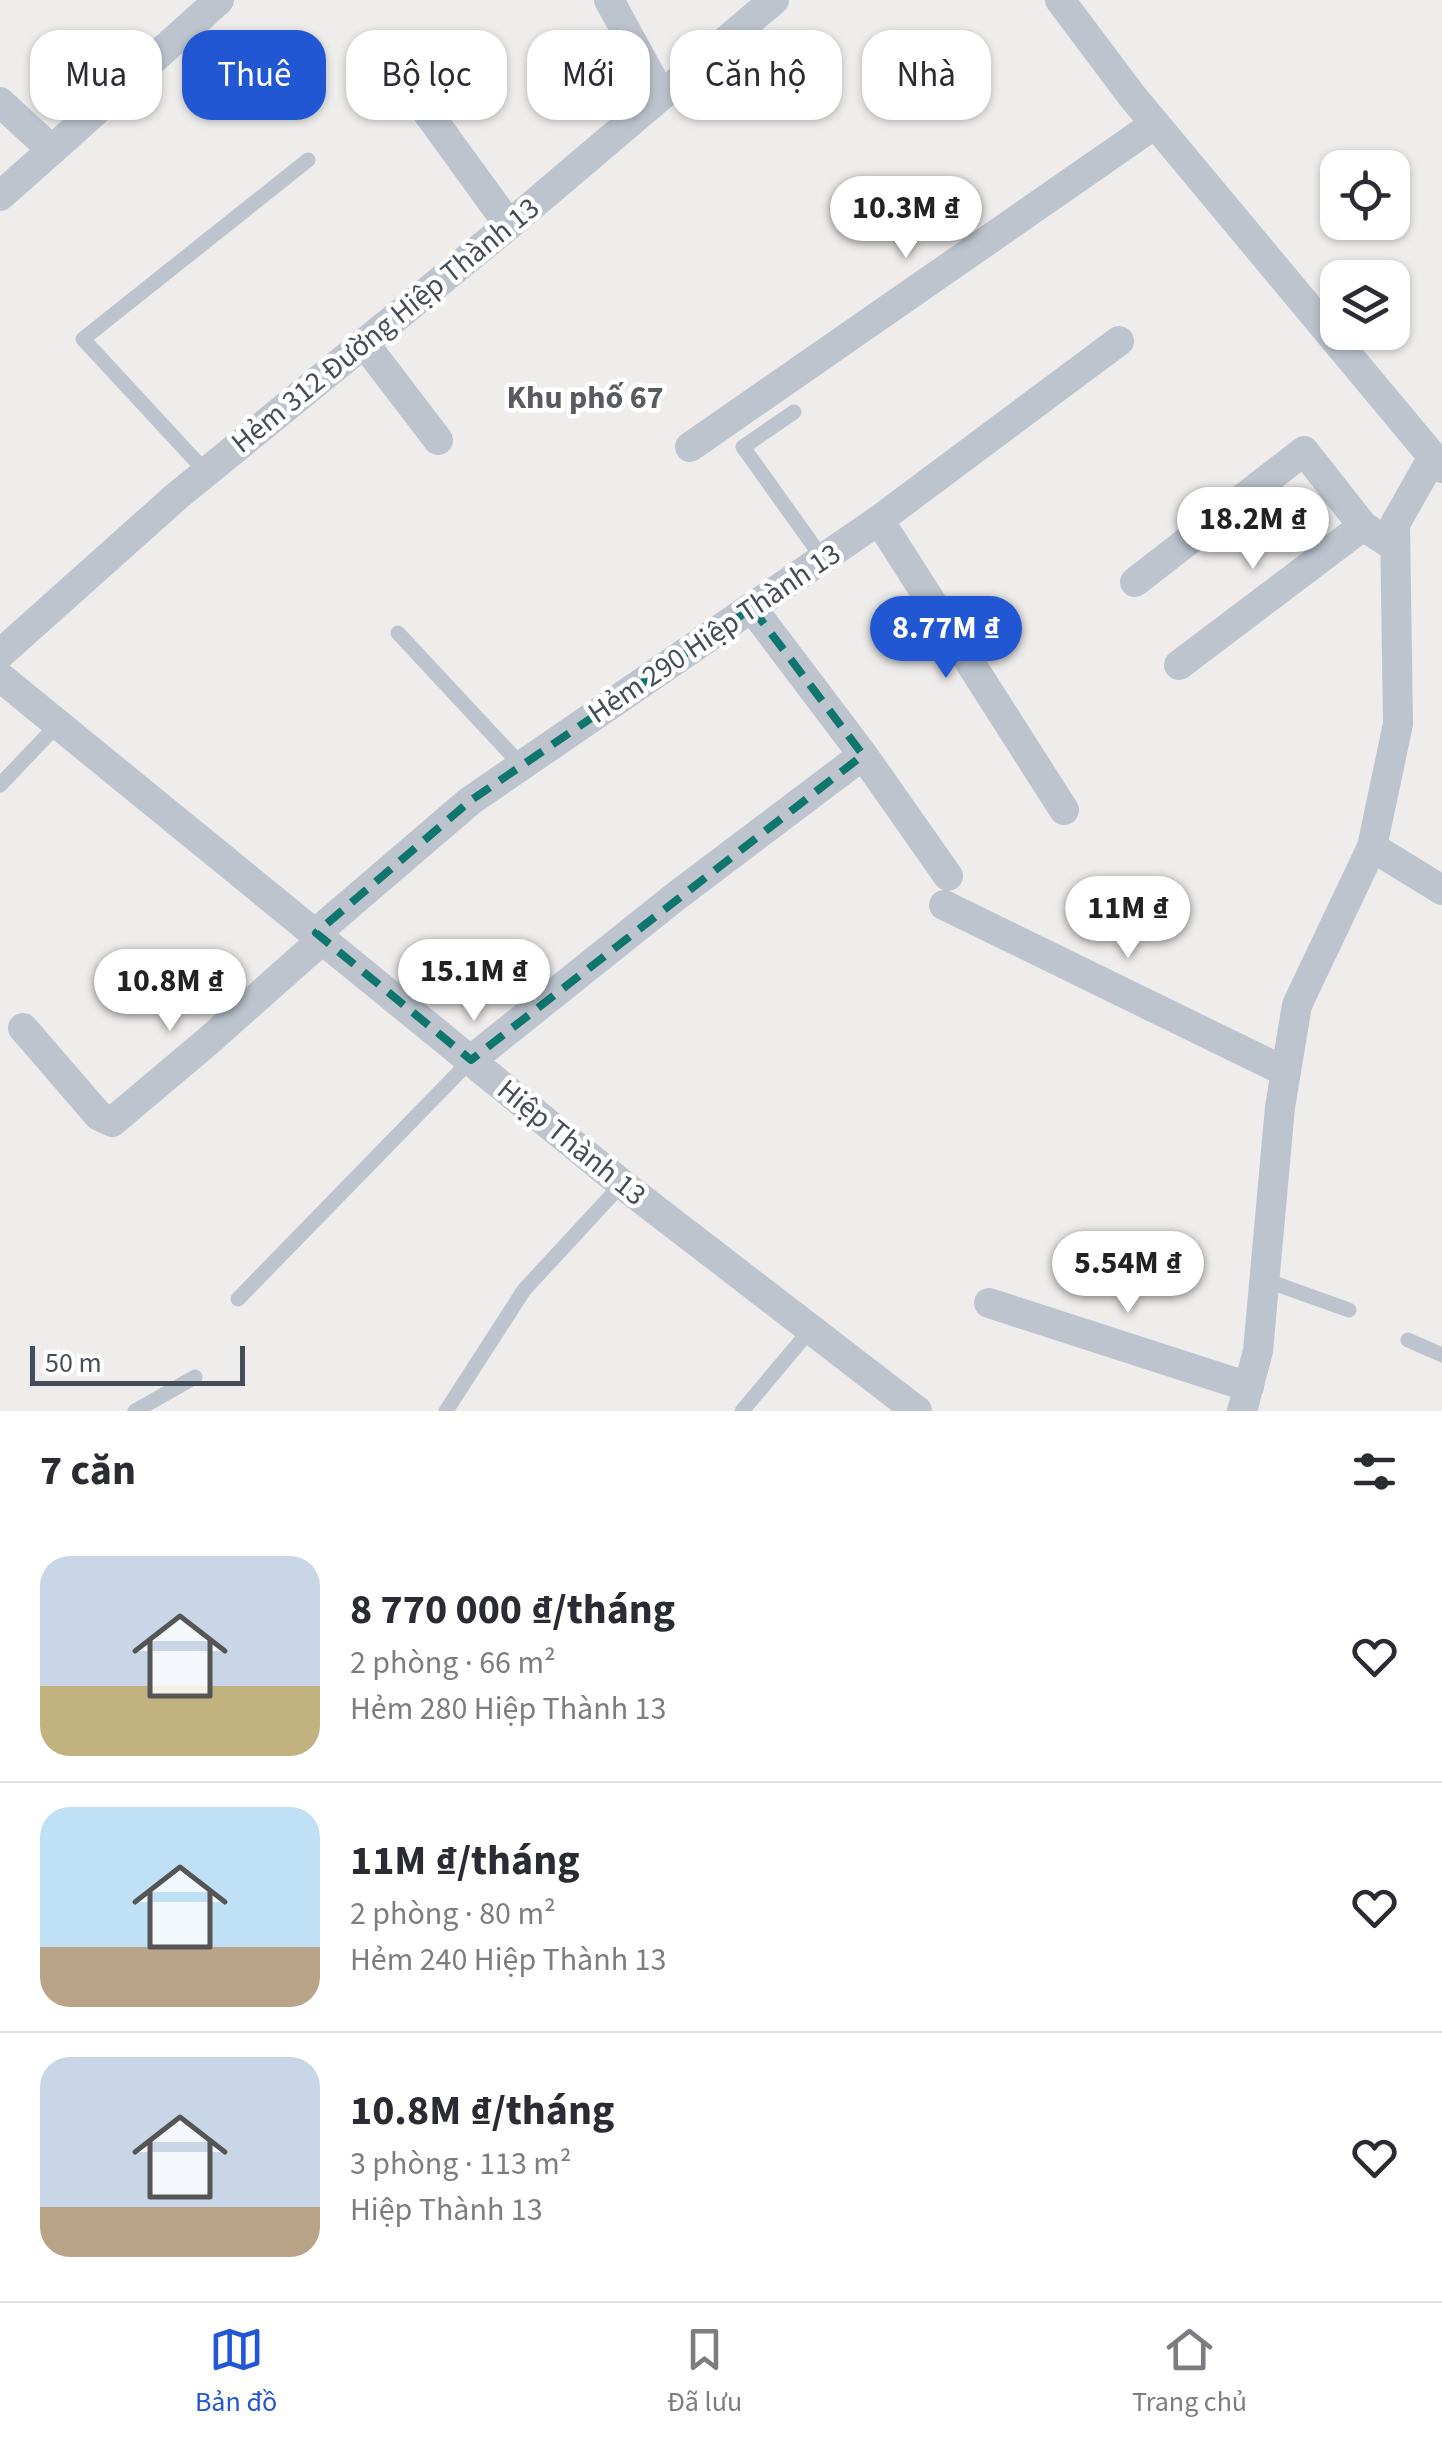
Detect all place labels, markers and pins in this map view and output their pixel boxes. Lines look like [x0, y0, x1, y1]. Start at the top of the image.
pin: 10.3M ₫ [814, 176, 998, 261]
pin: 18.2M ₫ [1161, 487, 1345, 572]
pin: 8.77M ₫ [854, 596, 1038, 681]
pin: 11M ₫ [1058, 876, 1198, 961]
pin: 15.1M ₫ [382, 939, 566, 1024]
pin: 10.8M ₫ [78, 949, 262, 1034]
pin: 5.54M ₫ [1036, 1231, 1220, 1316]

